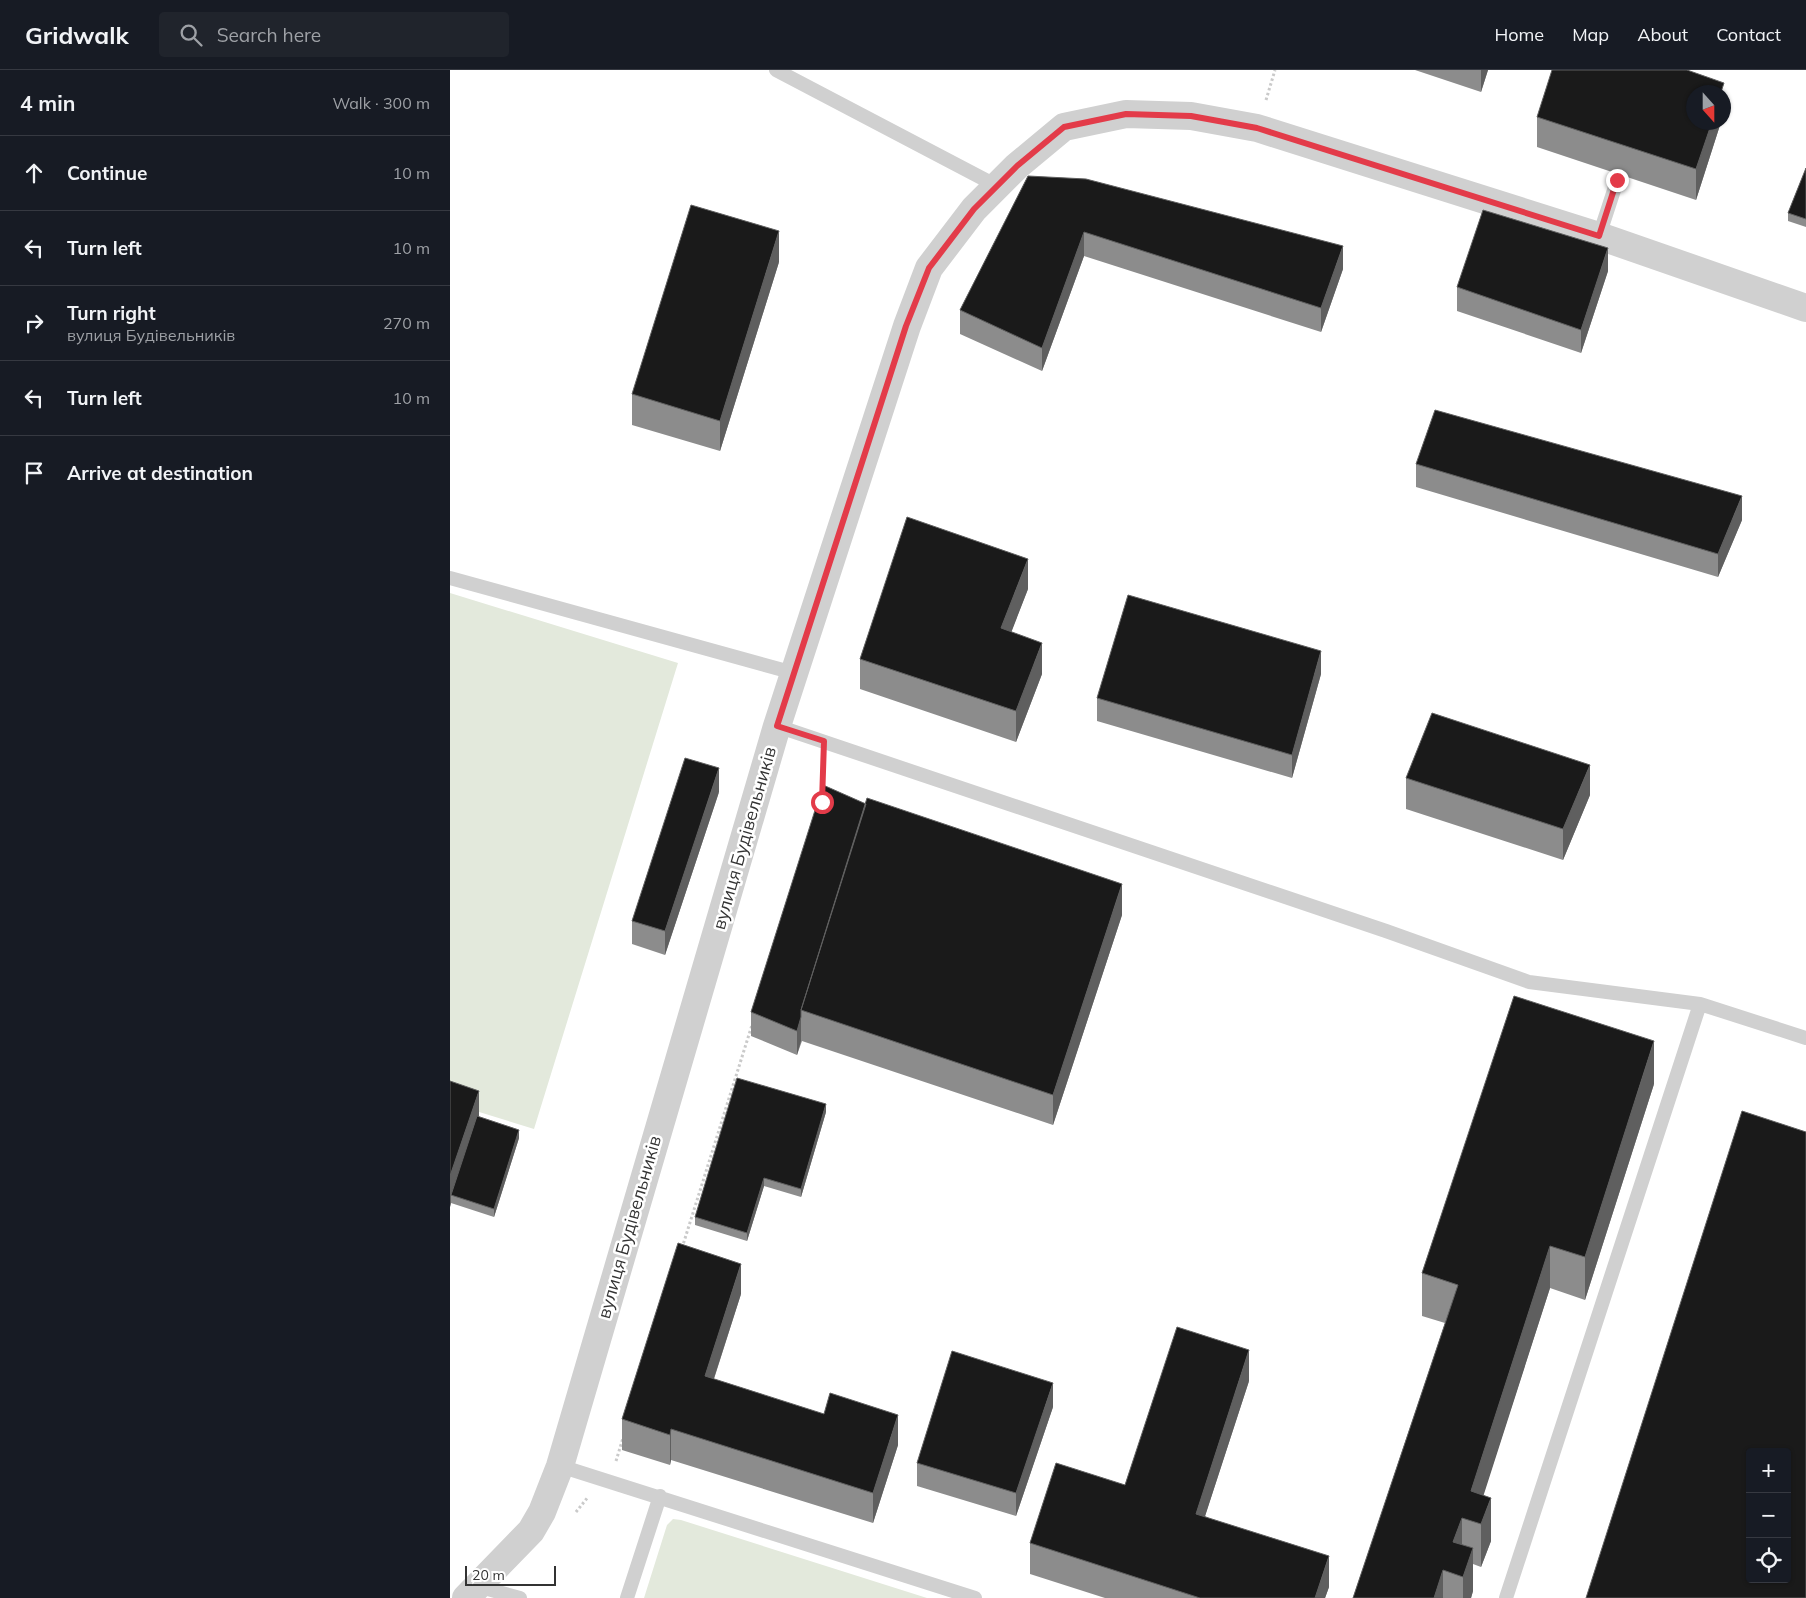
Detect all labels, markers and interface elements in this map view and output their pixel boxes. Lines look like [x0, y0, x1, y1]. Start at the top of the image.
search box [159, 12, 509, 57]
text: Gridwalk [25, 20, 129, 50]
icon: search [177, 21, 205, 49]
text: Search here [217, 23, 321, 47]
text: Home [1494, 23, 1544, 46]
text: Map [1572, 23, 1609, 46]
text: About [1637, 23, 1688, 46]
text: Contact [1716, 23, 1781, 46]
north arrow [1686, 85, 1731, 130]
text: 4 min [20, 90, 75, 116]
text: Walk · 300 m [332, 93, 430, 113]
icon: ahead [20, 159, 48, 187]
text: Continue [67, 161, 147, 185]
text: 10 m [393, 163, 430, 183]
route end [1606, 169, 1629, 192]
icon: left [20, 234, 48, 262]
text: Turn left [67, 236, 142, 260]
text: 10 m [393, 238, 430, 258]
text: Turn right [67, 301, 156, 325]
icon: right [20, 309, 48, 337]
text: 270 m [383, 313, 430, 333]
text: вулиця Будівельників [67, 325, 235, 345]
icon: left [20, 384, 48, 412]
text: Turn left [67, 386, 142, 410]
text: 10 m [393, 388, 430, 408]
icon: arrive [20, 459, 48, 487]
text: Arrive at destination [67, 461, 253, 485]
street label: вулиця Будівельників [707, 744, 781, 932]
route start [811, 791, 834, 814]
street label: вулиця Будівельників [592, 1133, 666, 1321]
map controls [1746, 1448, 1791, 1583]
button: + [1746, 1448, 1791, 1493]
button: − [1746, 1493, 1791, 1538]
button: locate [1746, 1538, 1791, 1583]
scale bar [465, 1563, 556, 1586]
text: 20 m [472, 1566, 505, 1584]

